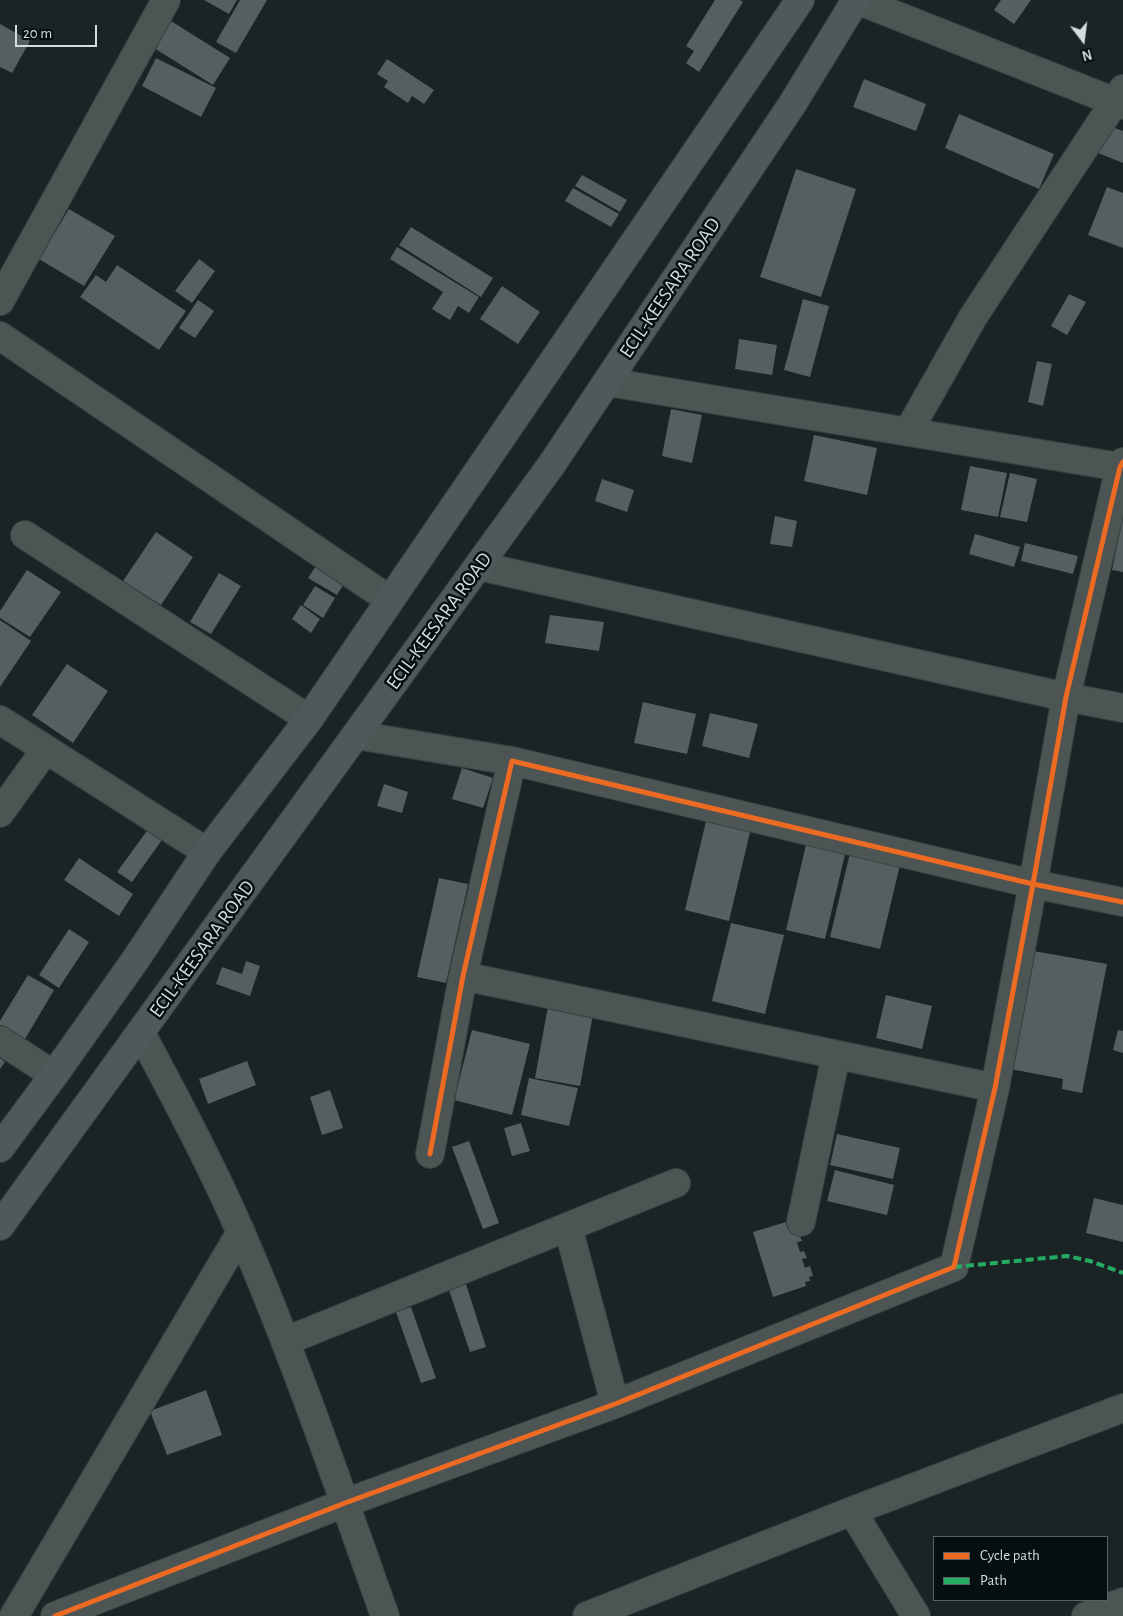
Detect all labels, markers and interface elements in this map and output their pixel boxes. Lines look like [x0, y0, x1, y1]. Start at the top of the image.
scale bar [18, 15, 100, 47]
north arrow [1058, 15, 1108, 65]
text: 20 m [23, 26, 52, 41]
text: N [1080, 46, 1093, 63]
street label: ECIL-KEESARA ROAD [614, 213, 726, 363]
street label: ECIL-KEESARA ROAD [381, 548, 497, 694]
street label: ECIL-KEESARA ROAD [144, 876, 260, 1022]
legend [933, 1536, 1108, 1601]
text: Cycle path [980, 1548, 1040, 1563]
text: Path [980, 1573, 1007, 1588]

